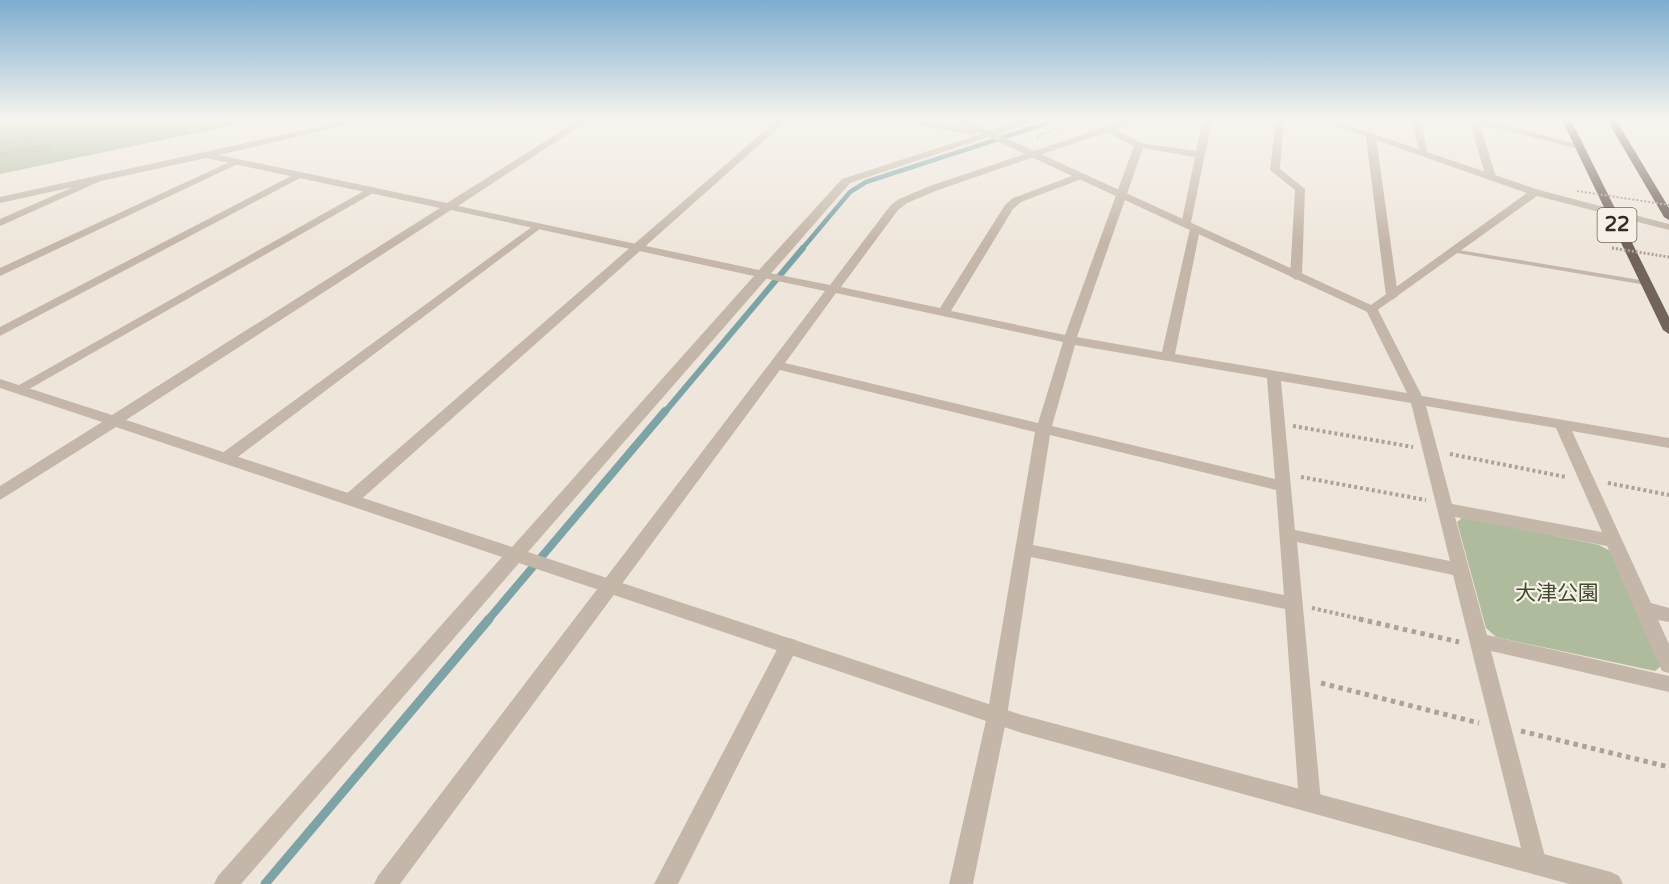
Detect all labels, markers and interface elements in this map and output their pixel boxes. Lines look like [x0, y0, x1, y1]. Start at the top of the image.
road number: 22 [1598, 208, 1636, 242]
park label: 大津公園 [1515, 581, 1599, 606]

